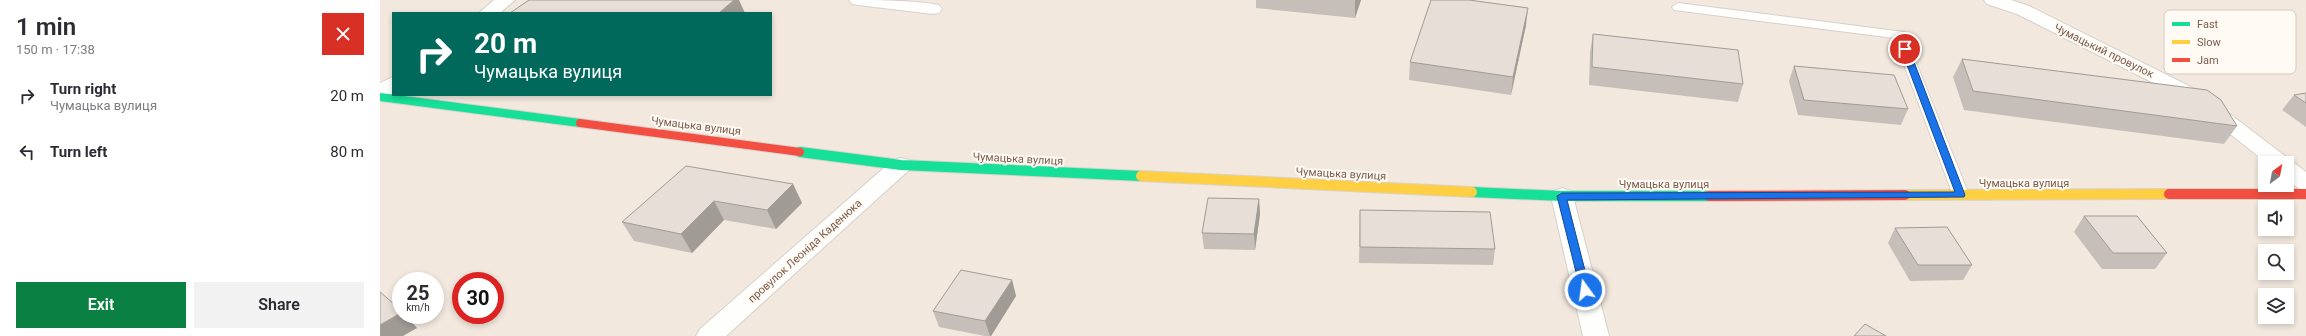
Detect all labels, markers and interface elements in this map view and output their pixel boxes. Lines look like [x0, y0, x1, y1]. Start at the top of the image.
legend [2164, 10, 2296, 74]
text: 1 min [16, 13, 76, 41]
button: close [322, 13, 364, 55]
text: Fast [2197, 18, 2219, 31]
street label: Чумацький провулок [2052, 21, 2156, 81]
text: 20 m [474, 27, 537, 60]
icon: right [408, 28, 460, 80]
pin [1888, 32, 1922, 66]
text: Slow [2197, 36, 2221, 49]
icon: arrive [1894, 38, 1916, 60]
text: 150 m · 17:38 [16, 42, 95, 57]
text: Jam [2197, 54, 2219, 67]
text: Чумацька вулиця [474, 61, 622, 82]
text: Turn right [50, 80, 116, 98]
icon: right [16, 85, 38, 107]
text: 20 m [330, 87, 364, 105]
text: Чумацька вулиця [50, 98, 157, 113]
street label: Чумацька вулиця [650, 114, 742, 138]
icon: left [16, 141, 38, 163]
text: Turn left [50, 143, 107, 161]
text: 80 m [330, 143, 364, 161]
street label: Чумацька вулиця [972, 150, 1064, 168]
north arrow [2258, 156, 2294, 192]
map controls [2258, 156, 2294, 324]
street label: Чумацька вулиця [1295, 165, 1387, 183]
street label: Чумацька вулиця [1979, 177, 2069, 190]
street label: Чумацька вулиця [1619, 178, 1709, 191]
street label: провулок Леоніда Каденюка [746, 197, 864, 305]
button: sound [2258, 200, 2294, 236]
button: search [2258, 244, 2294, 280]
position arrow [1564, 269, 1606, 311]
speed limit sign: 30 [452, 272, 504, 324]
text: 25 [407, 281, 429, 305]
button: Exit [16, 282, 186, 328]
button: Share [194, 282, 364, 328]
button: layers [2258, 288, 2294, 324]
text: km/h [406, 302, 430, 313]

